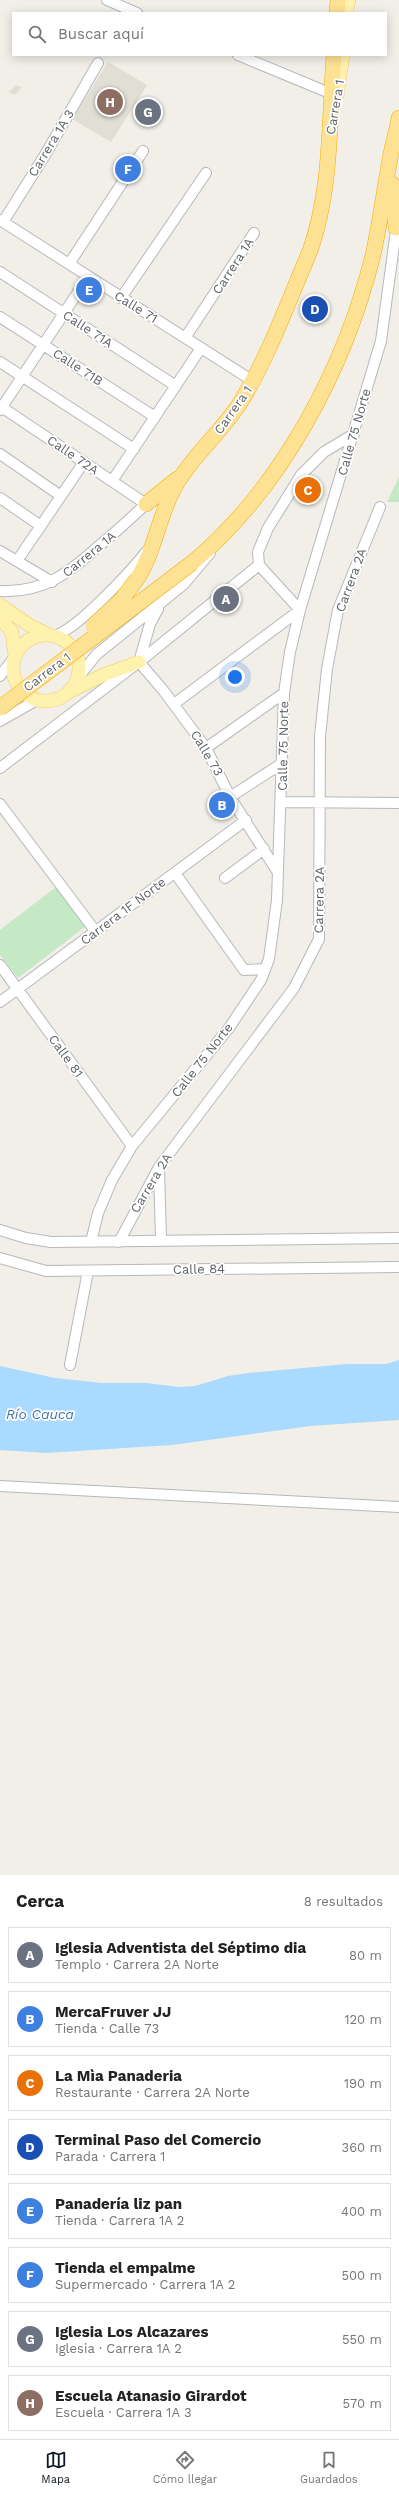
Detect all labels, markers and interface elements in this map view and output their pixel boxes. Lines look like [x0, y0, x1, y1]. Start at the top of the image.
search box [12, 12, 387, 56]
icon: search [26, 23, 48, 45]
text: Buscar aquí [58, 25, 144, 43]
street label: Carrera 1 [323, 78, 347, 136]
pin: H [97, 87, 123, 117]
pin: G [135, 97, 161, 127]
street label: Carrera 1A 3 [25, 107, 77, 179]
pin: F [115, 154, 141, 184]
street label: Carrera 1A [209, 235, 257, 297]
pin: E [76, 275, 102, 305]
street label: Calle 71 [112, 288, 160, 326]
pin: D [302, 294, 328, 324]
street label: Calle 71A [60, 307, 116, 351]
street label: Calle 71B [50, 345, 106, 389]
street label: Carrera 1 [211, 383, 255, 437]
street label: Calle 75 Norte [334, 387, 374, 477]
street label: Calle 72A [44, 432, 102, 478]
pin: C [295, 475, 321, 505]
street label: Carrera 1A [59, 528, 119, 580]
street label: Carrera 2A [333, 546, 370, 614]
pin: A [213, 584, 239, 614]
street label: Carrera 1 [20, 649, 74, 695]
your location [225, 667, 245, 687]
street label: Calle 75 Norte [275, 701, 291, 791]
street label: Calle 73 [188, 727, 226, 779]
pin: B [209, 790, 235, 820]
street label: Carrera 2A [311, 866, 327, 934]
street label: Carrera 1F Norte [77, 874, 169, 948]
street label: Calle 75 Norte [168, 1020, 236, 1100]
street label: Calle 81 [45, 1032, 87, 1080]
street label: Carrera 2A [127, 1150, 175, 1216]
street label: Calle 84 [173, 1261, 225, 1277]
water label: Río Cauca [6, 1406, 74, 1422]
text: Cerca [16, 1891, 64, 1911]
text: 8 resultados [304, 1894, 383, 1909]
text: Iglesia Adventista del Séptimo dia [55, 1939, 306, 1957]
text: A [26, 1948, 34, 1963]
text: 80 m [349, 1948, 382, 1963]
text: Templo · Carrera 2A Norte [55, 1957, 219, 1972]
text: MercaFruver JJ [55, 2003, 171, 2021]
text: B [26, 2012, 34, 2027]
text: 120 m [344, 2012, 382, 2027]
text: Tienda · Calle 73 [55, 2021, 159, 2036]
text: La Mìa Panaderia [55, 2067, 182, 2085]
text: C [26, 2076, 34, 2091]
text: 190 m [344, 2076, 382, 2091]
text: Restaurante · Carrera 2A Norte [55, 2085, 250, 2100]
text: Terminal Paso del Comercio [55, 2131, 261, 2149]
text: D [25, 2140, 35, 2155]
text: 360 m [342, 2140, 382, 2155]
text: Parada · Carrera 1 [55, 2149, 165, 2164]
text: Panadería liz pan [55, 2195, 182, 2213]
text: E [26, 2204, 34, 2219]
text: 400 m [341, 2204, 382, 2219]
text: Tienda · Carrera 1A 2 [55, 2213, 184, 2228]
text: Tienda el empalme [55, 2259, 195, 2277]
text: F [26, 2268, 34, 2283]
text: 500 m [341, 2268, 382, 2283]
text: Supermercado · Carrera 1A 2 [55, 2277, 235, 2292]
text: Iglesia Los Alcazares [55, 2323, 208, 2341]
text: G [25, 2332, 35, 2347]
text: 550 m [342, 2332, 382, 2347]
text: Iglesia · Carrera 1A 2 [55, 2341, 182, 2356]
text: Escuela Atanasio Girardot [55, 2387, 247, 2405]
text: H [25, 2396, 35, 2411]
text: 570 m [342, 2396, 382, 2411]
text: Escuela · Carrera 1A 3 [55, 2405, 191, 2420]
tab: Mapa [41, 2449, 70, 2486]
tab: Cómo llegar [153, 2449, 217, 2486]
tab: Guardados [300, 2449, 358, 2486]

